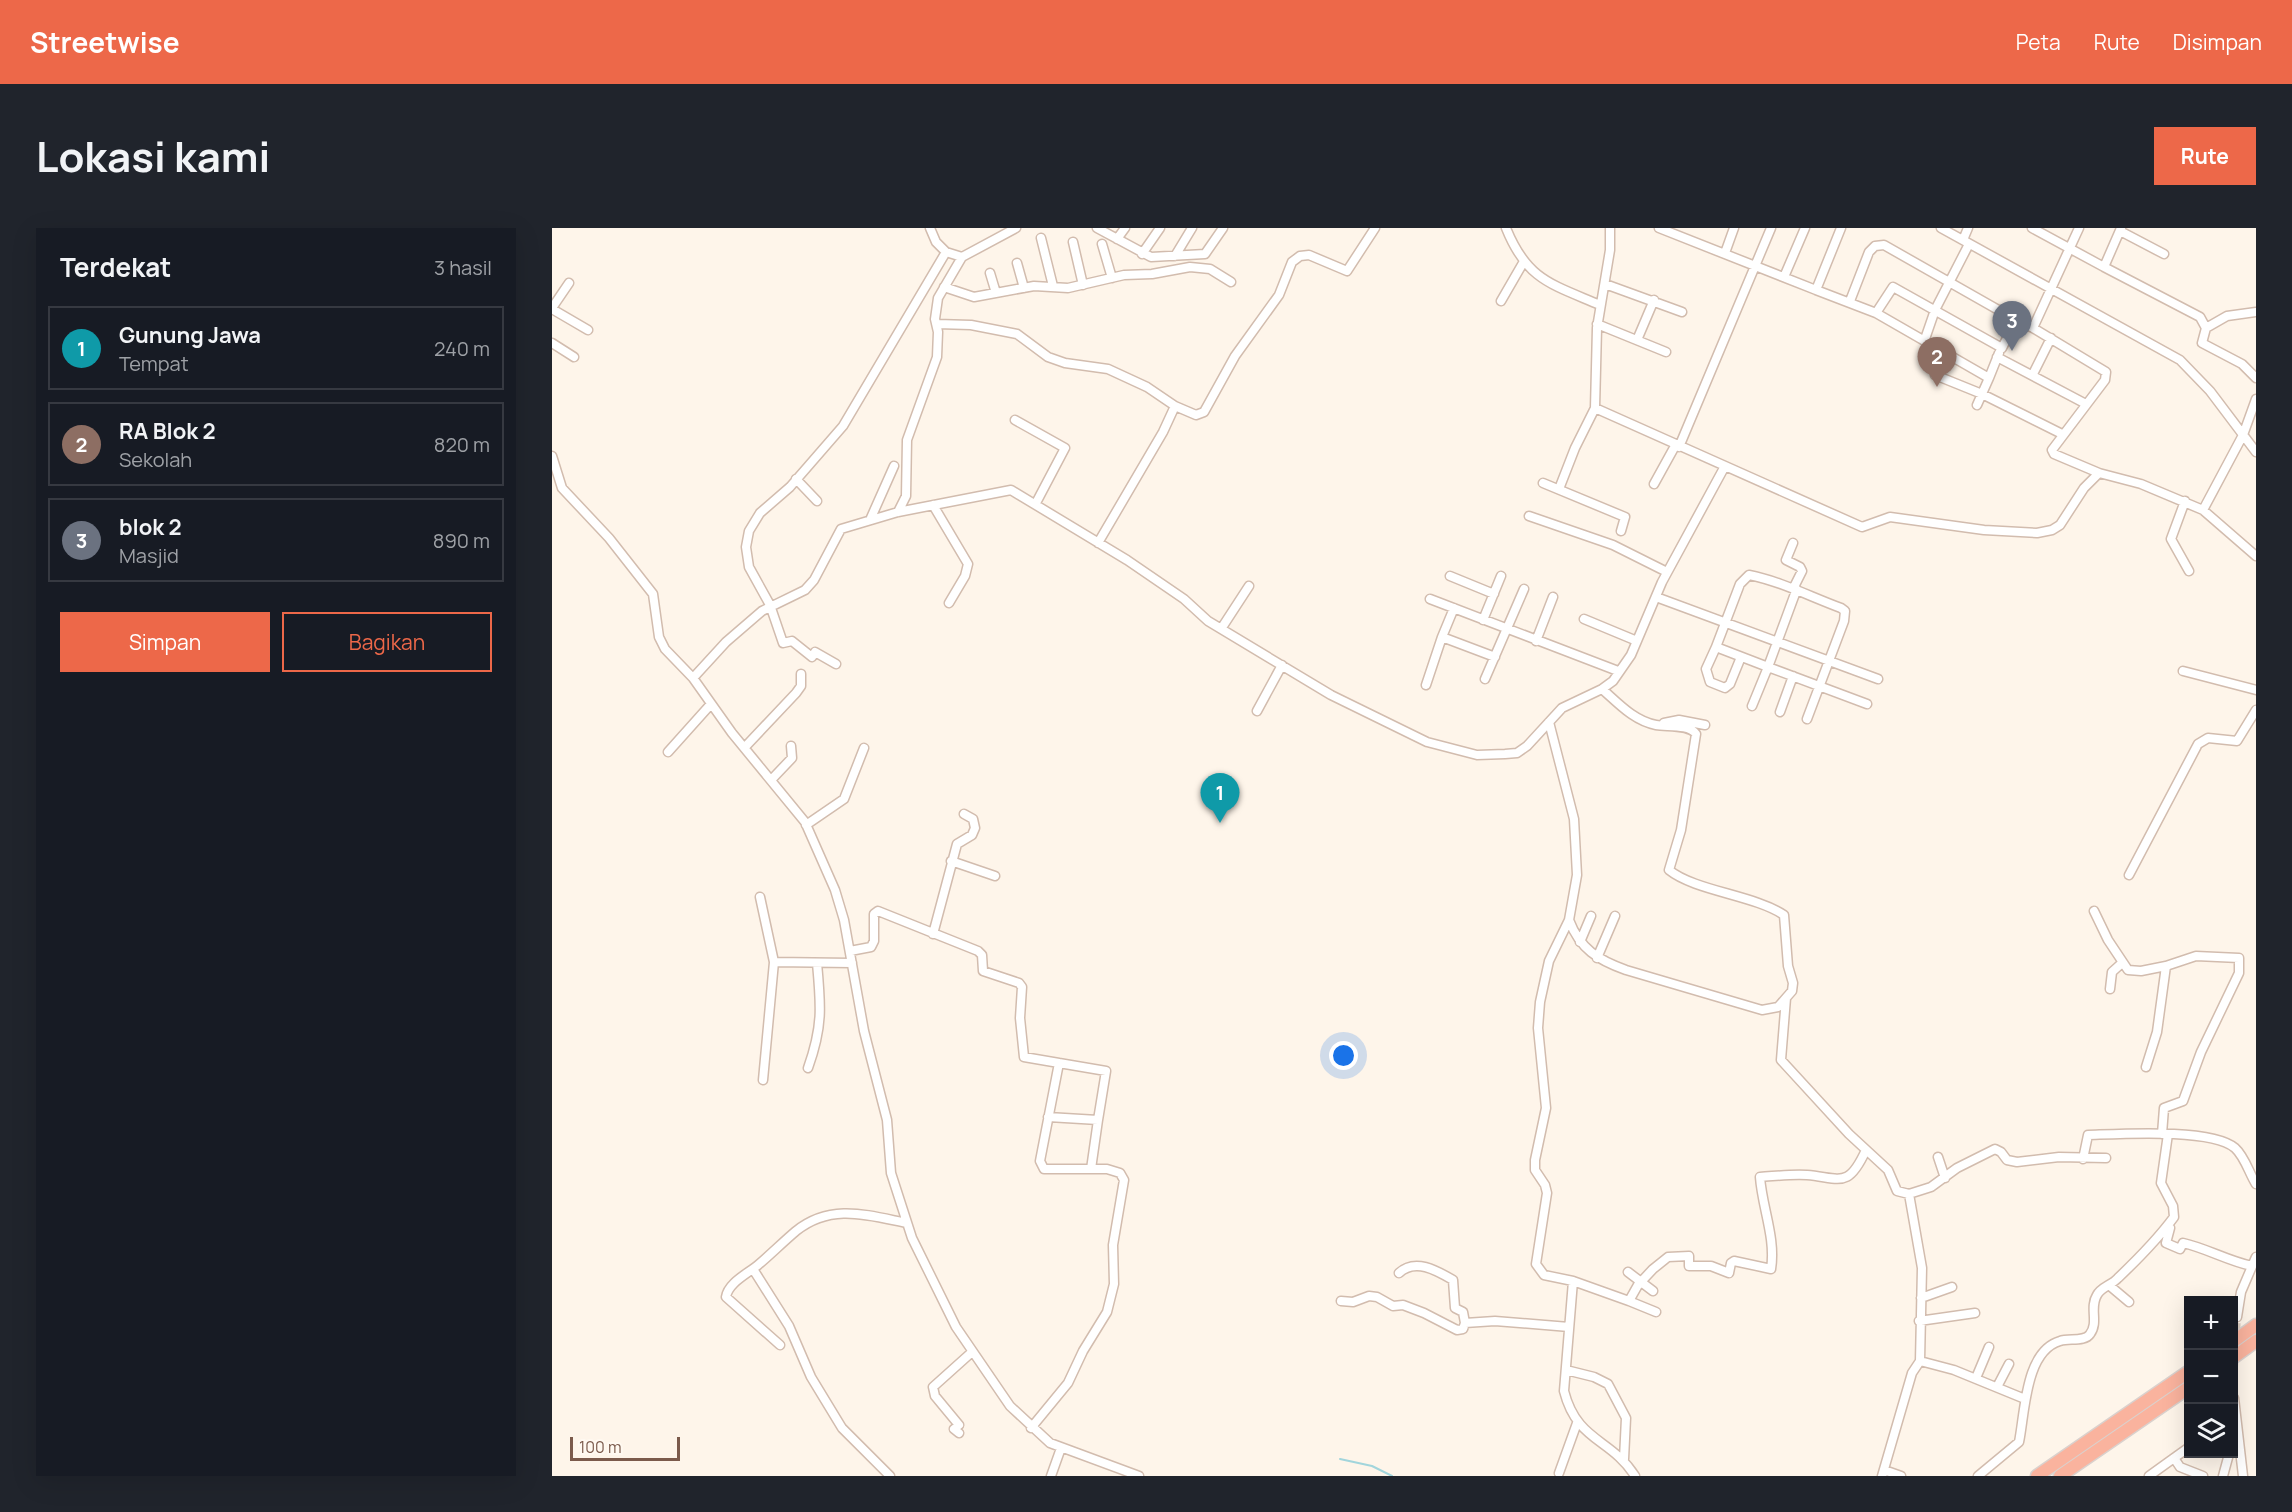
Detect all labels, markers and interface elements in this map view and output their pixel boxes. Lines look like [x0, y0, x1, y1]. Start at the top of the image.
text: Streetwise [30, 23, 180, 61]
text: Peta [2016, 28, 2061, 56]
text: Rute [2094, 28, 2140, 56]
text: Disimpan [2173, 28, 2262, 56]
text: Lokasi kami [36, 127, 270, 185]
button: Rute [2154, 127, 2256, 185]
text: Terdekat [60, 249, 171, 285]
text: 3 hasil [434, 254, 492, 281]
pin: 3 [1992, 302, 2032, 351]
text: Gunung Jawa [119, 320, 261, 350]
text: 1 [77, 335, 86, 362]
text: 240 m [434, 335, 490, 362]
pin: 2 [1918, 338, 1956, 387]
text: Tempat [119, 350, 189, 377]
text: RA Blok 2 [119, 416, 216, 446]
text: 2 [76, 431, 87, 458]
text: 820 m [434, 431, 490, 458]
text: Sekolah [119, 446, 192, 473]
text: blok 2 [119, 512, 182, 542]
text: 3 [76, 527, 87, 554]
text: 890 m [433, 527, 490, 554]
text: Masjid [119, 542, 179, 569]
button: Simpan [60, 612, 270, 672]
button: Bagikan [282, 612, 492, 672]
pin: 1 [1200, 774, 1240, 823]
your location [1329, 1041, 1358, 1070]
map controls [2184, 1296, 2238, 1458]
button: + [2184, 1296, 2238, 1350]
button: − [2184, 1350, 2238, 1404]
button: layers [2184, 1404, 2238, 1458]
scale bar [570, 1434, 680, 1462]
text: 100 m [579, 1436, 622, 1458]

